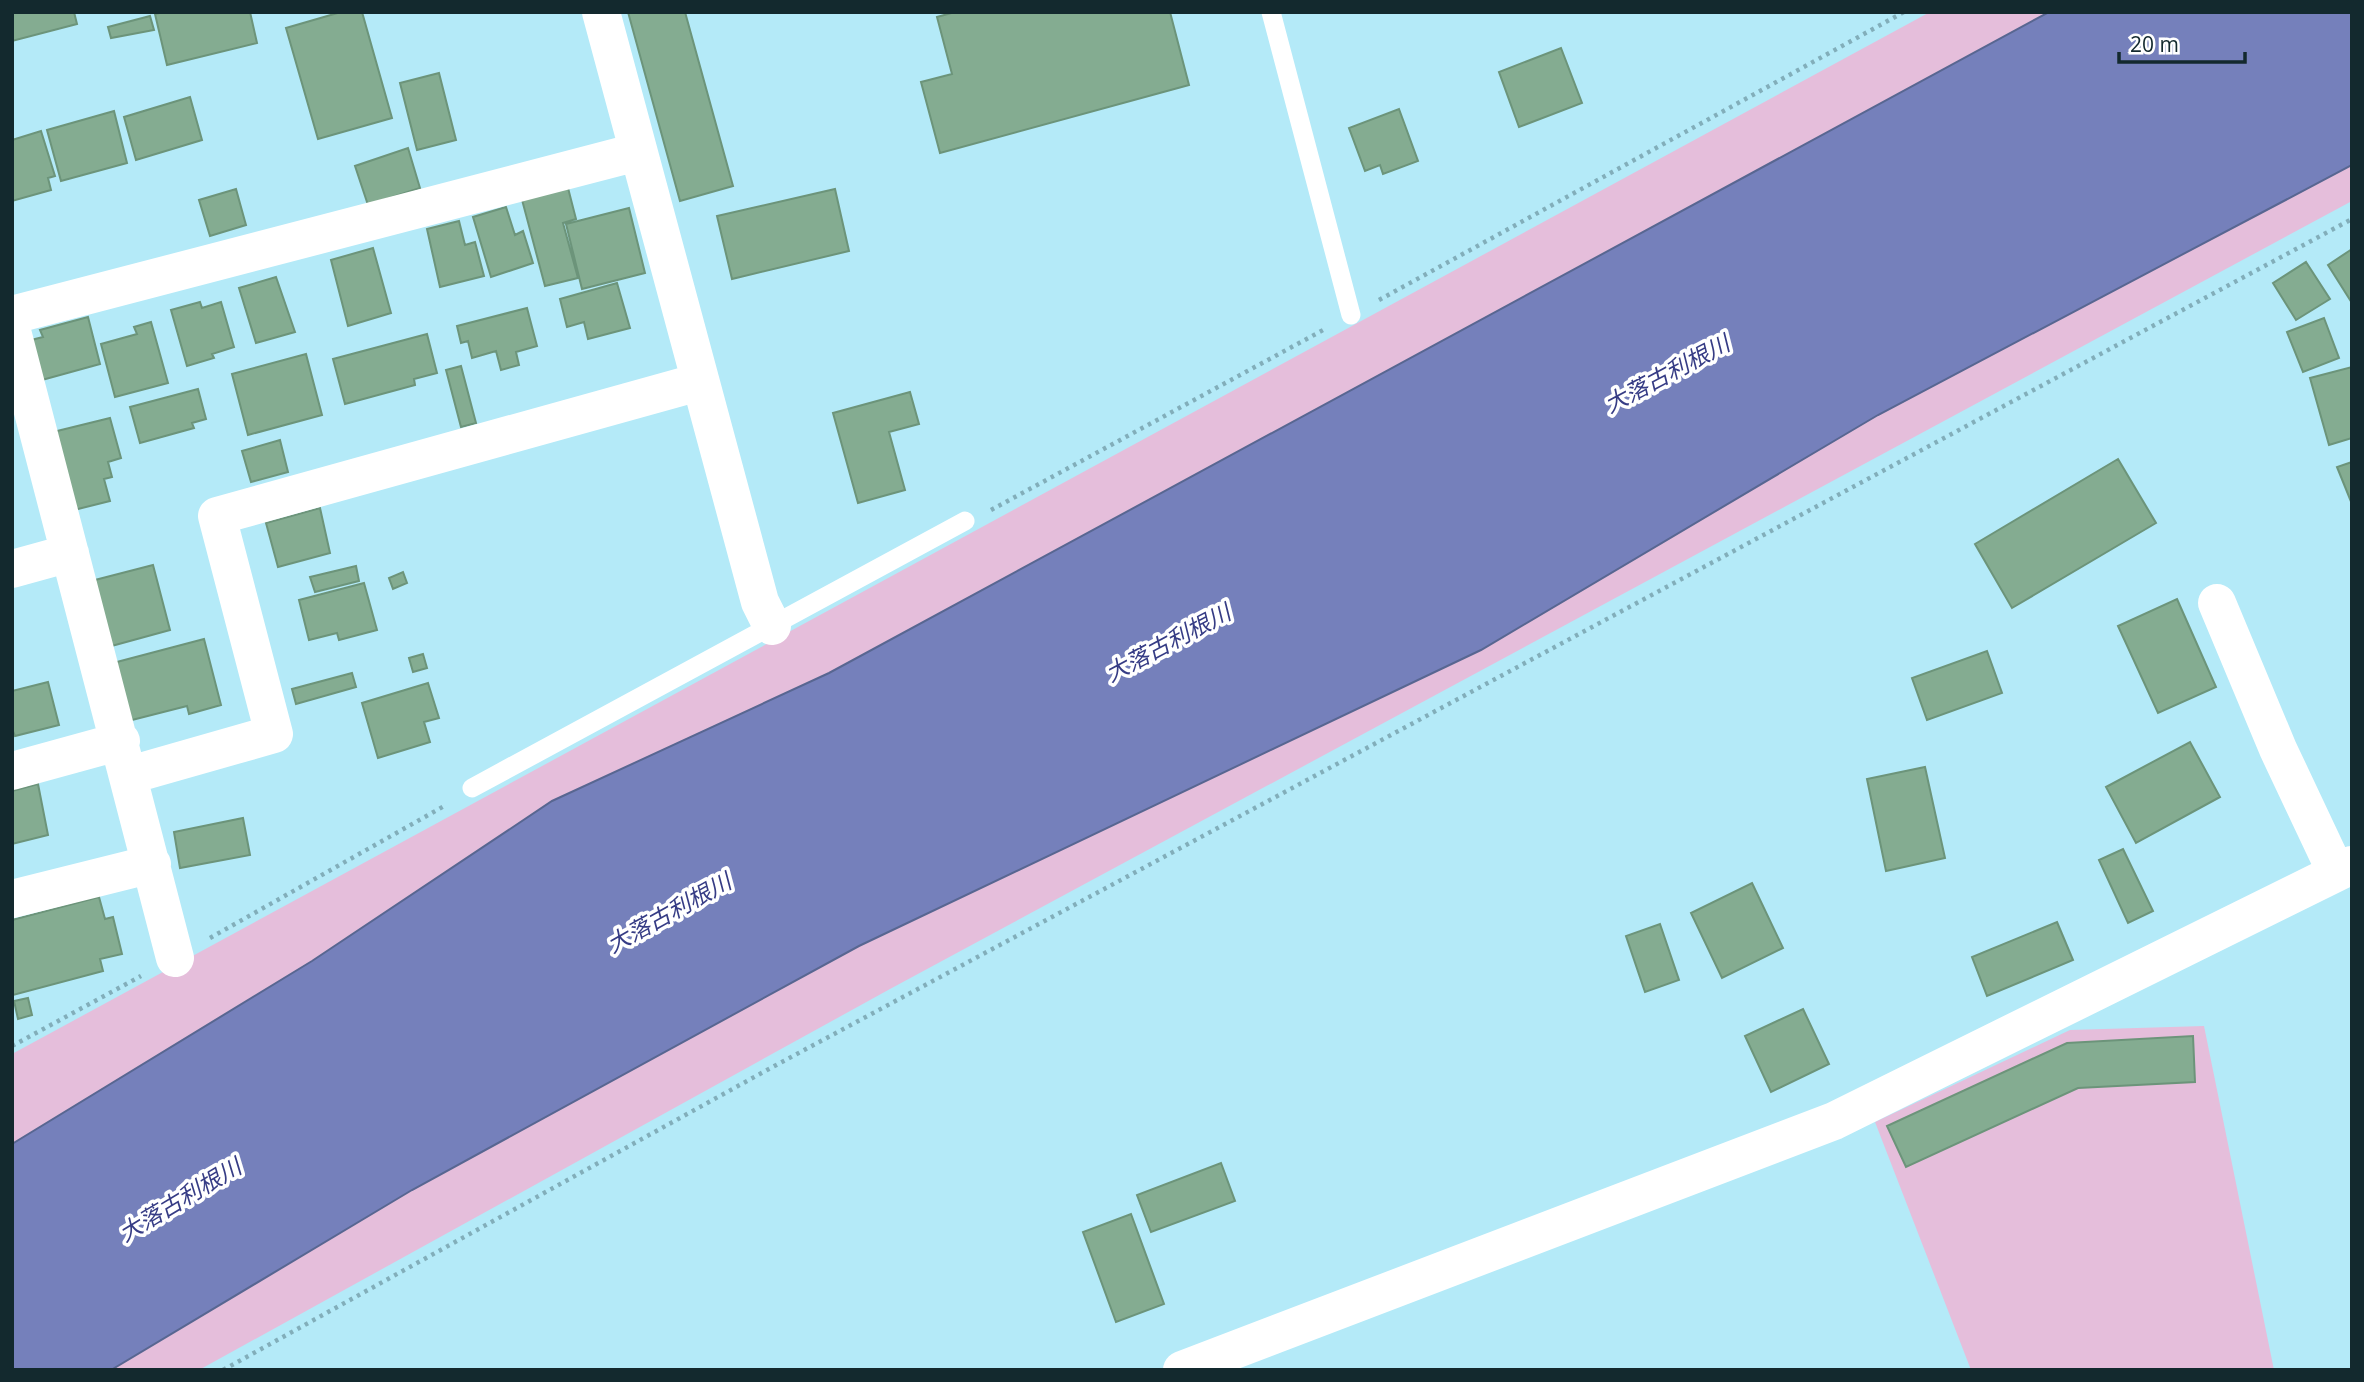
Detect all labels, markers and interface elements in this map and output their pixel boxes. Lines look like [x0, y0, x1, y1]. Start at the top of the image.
scale bar [2119, 21, 2245, 65]
text: 20 m [2130, 30, 2179, 58]
water label: 大落古利根川 [1598, 325, 1738, 420]
water label: 大落古利根川 [1099, 594, 1239, 689]
water label: 大落古利根川 [600, 863, 739, 960]
water label: 大落古利根川 [112, 1148, 249, 1248]

